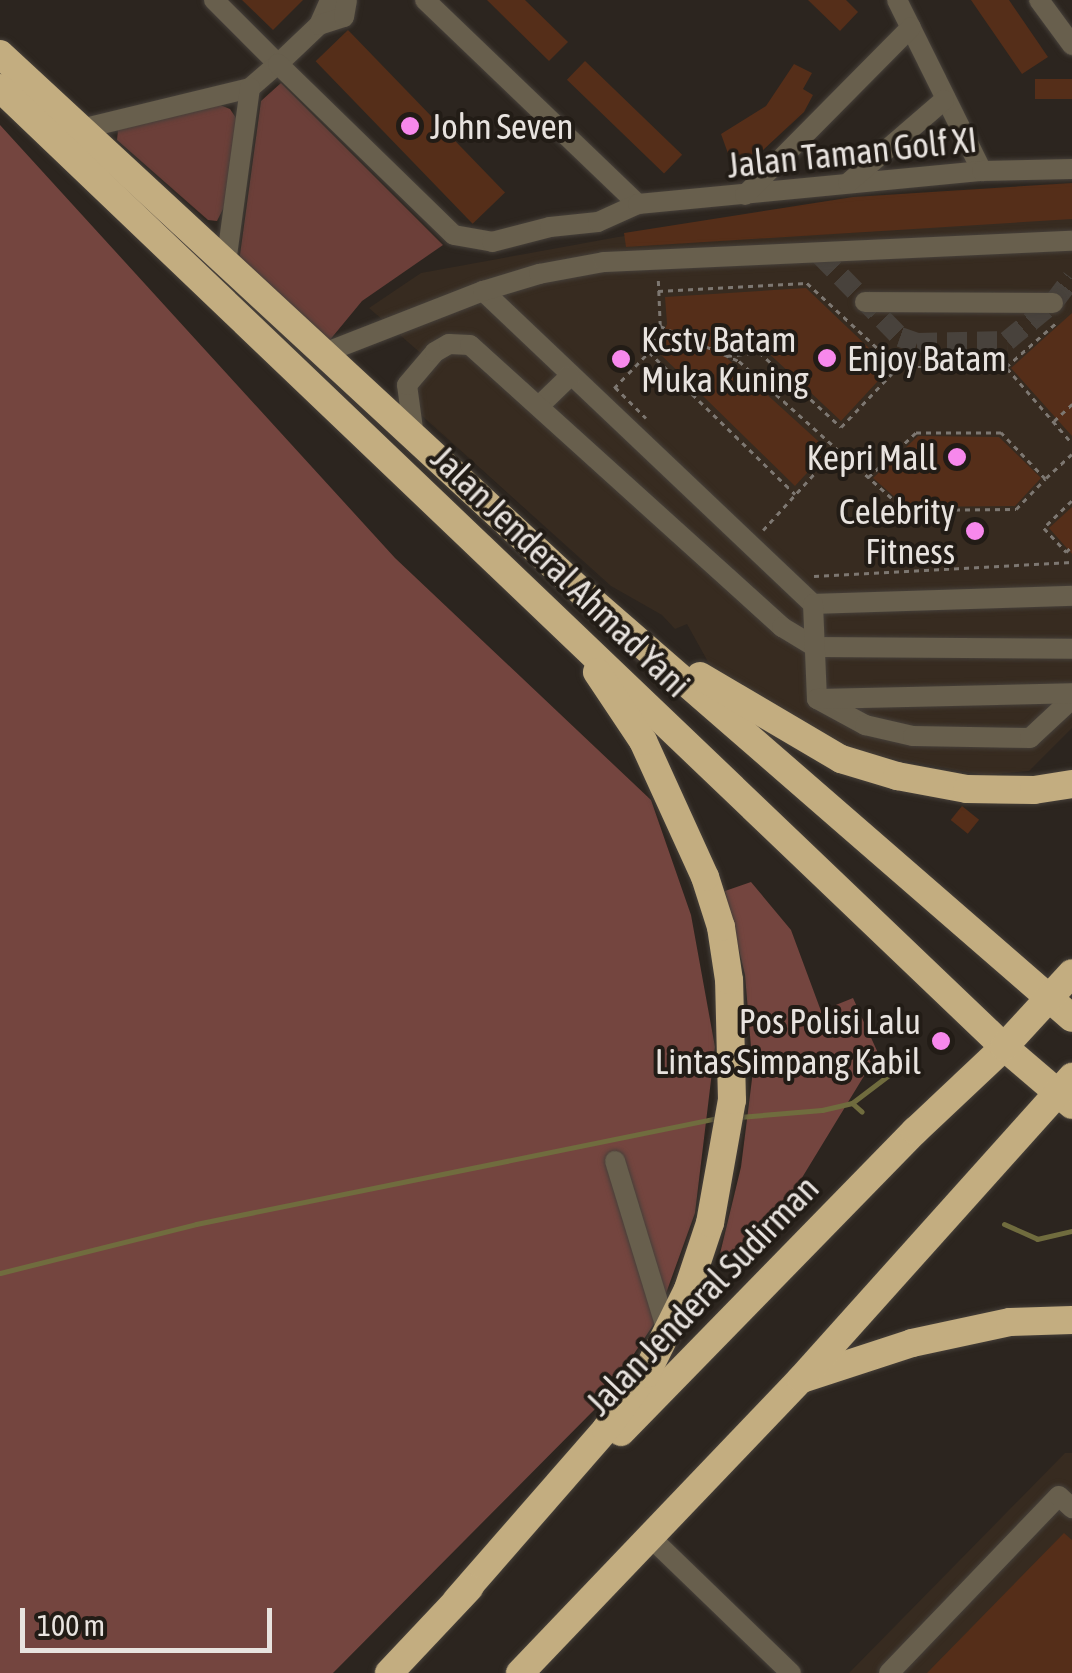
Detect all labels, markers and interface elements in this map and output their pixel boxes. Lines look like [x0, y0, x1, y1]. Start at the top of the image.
place label: John Seven [430, 105, 574, 147]
marker: John Seven [399, 115, 421, 137]
street label: Jalan Taman Golf XI [725, 118, 979, 186]
place label: Kcstv Batam Muka Kuning [641, 318, 809, 400]
place label: Enjoy Batam [847, 337, 1007, 379]
marker: Enjoy Batam [816, 347, 838, 369]
marker: Kcstv Batam Muka Kuning [610, 348, 632, 370]
place label: Kepri Mall [807, 436, 937, 478]
street label: Jalan Jenderal Ahmad Yani [423, 437, 699, 705]
marker: Kepri Mall [946, 446, 968, 468]
place label: Celebrity Fitness [839, 490, 955, 572]
marker: Celebrity Fitness [964, 520, 986, 542]
place label: Pos Polisi Lalu Lintas Simpang Kabil [655, 1000, 921, 1082]
marker: Pos Polisi Lalu Lintas Simpang Kabil [930, 1030, 952, 1052]
street label: Jalan Jenderal Sudirman [577, 1167, 827, 1423]
scale bar [25, 1588, 278, 1650]
text: 100 m [37, 1608, 105, 1642]

